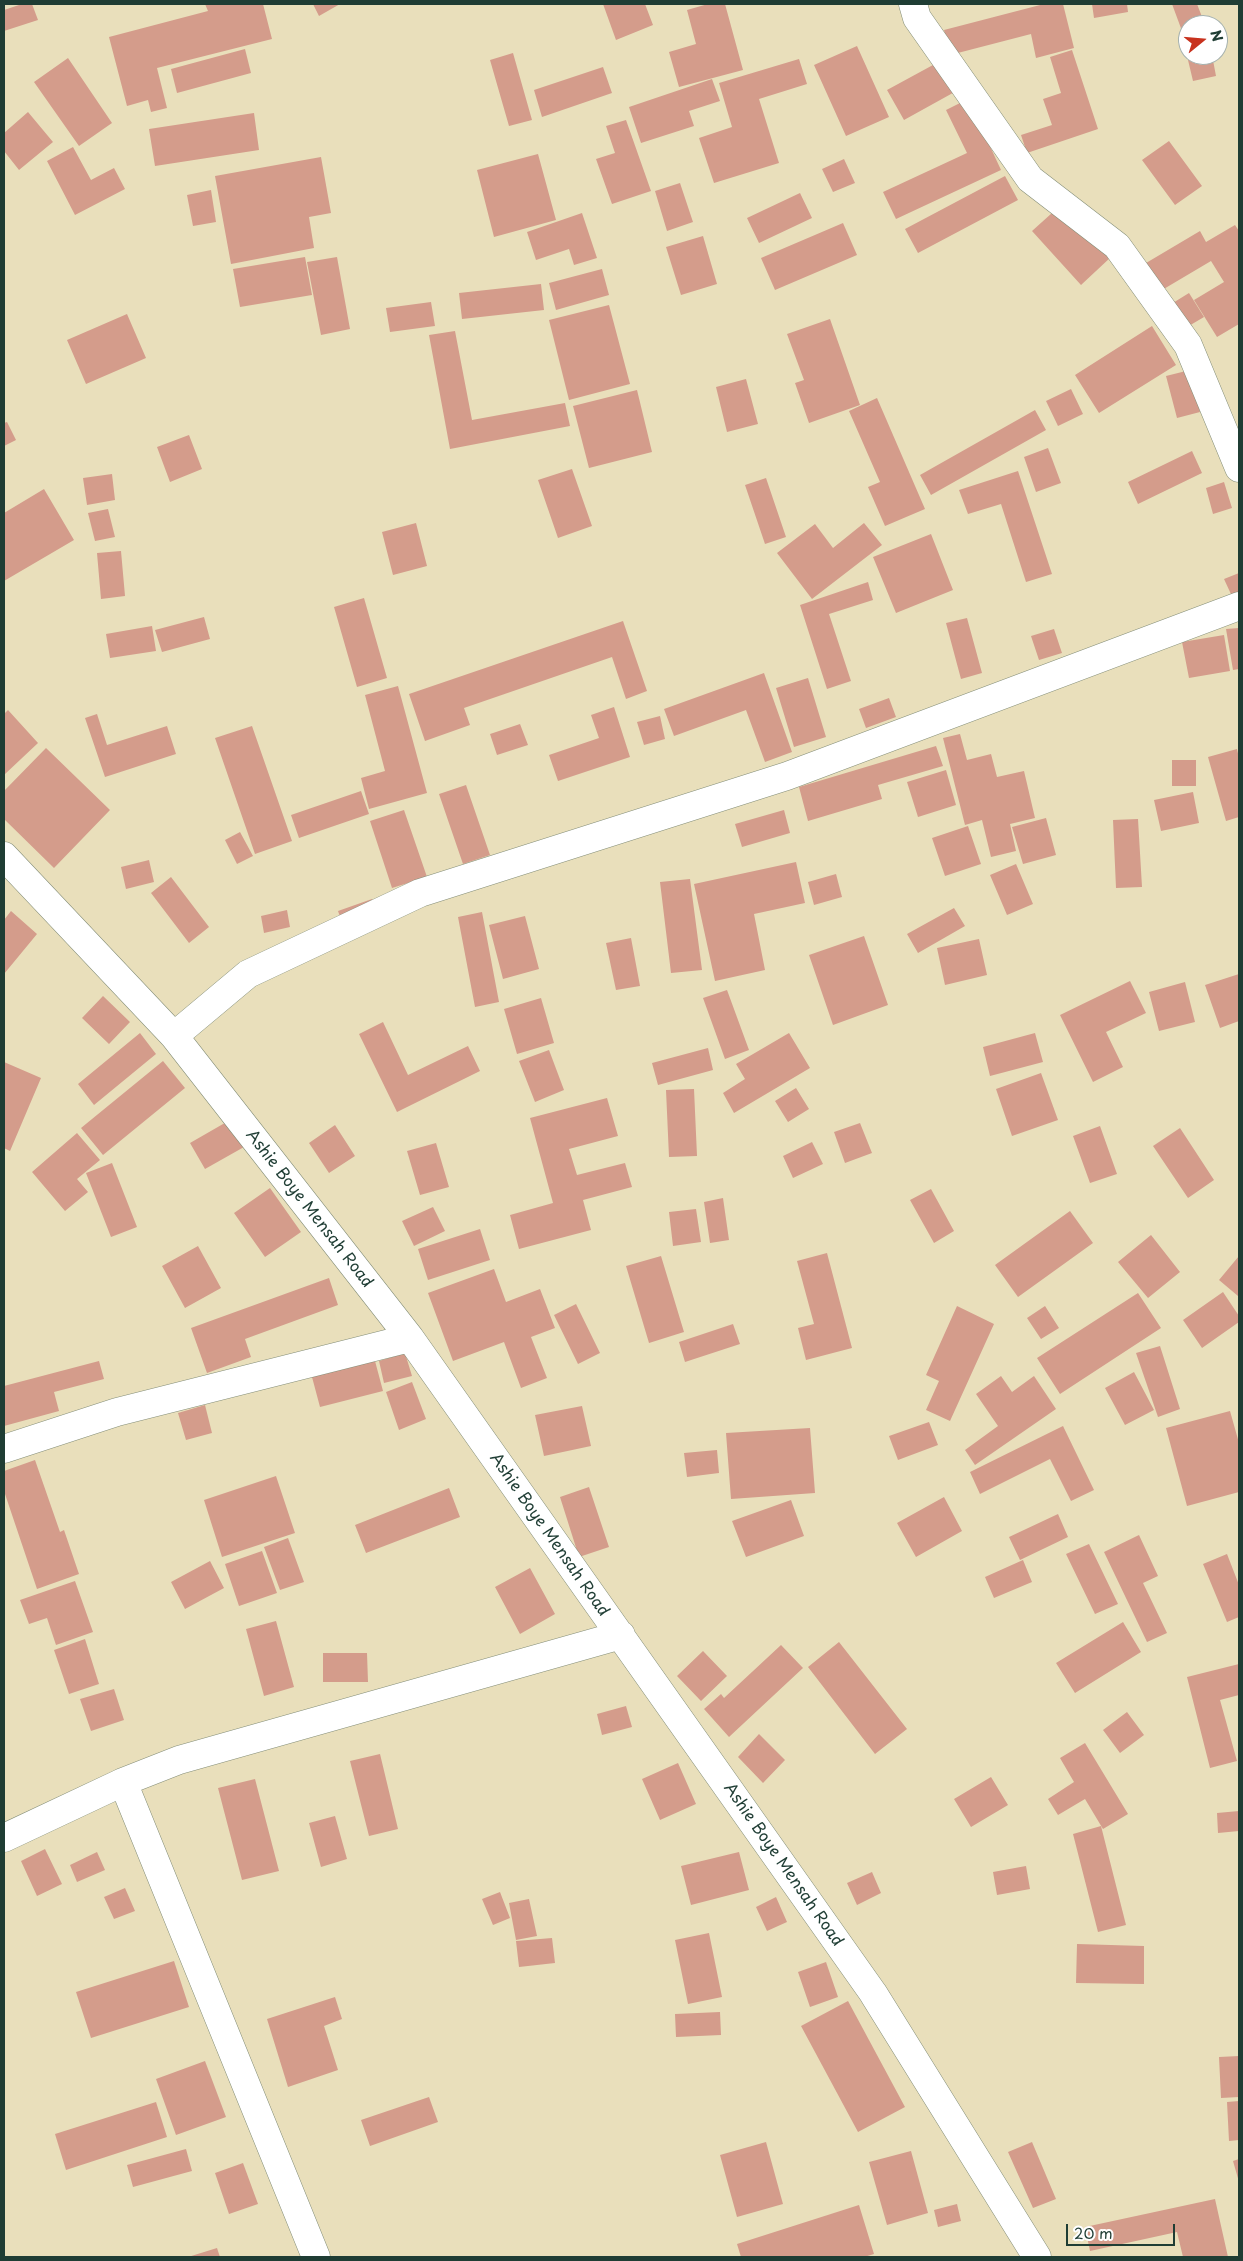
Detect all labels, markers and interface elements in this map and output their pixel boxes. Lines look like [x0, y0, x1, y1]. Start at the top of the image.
north arrow [1178, 15, 1228, 65]
text: N [1205, 27, 1229, 44]
street label: Ashie Boye Mensah Road [241, 1126, 377, 1292]
street label: Ashie Boye Mensah Road [485, 1450, 613, 1620]
street label: Ashie Boye Mensah Road [719, 1780, 847, 1950]
scale bar [1068, 2214, 1177, 2246]
text: 20 m [1074, 2221, 1113, 2244]

